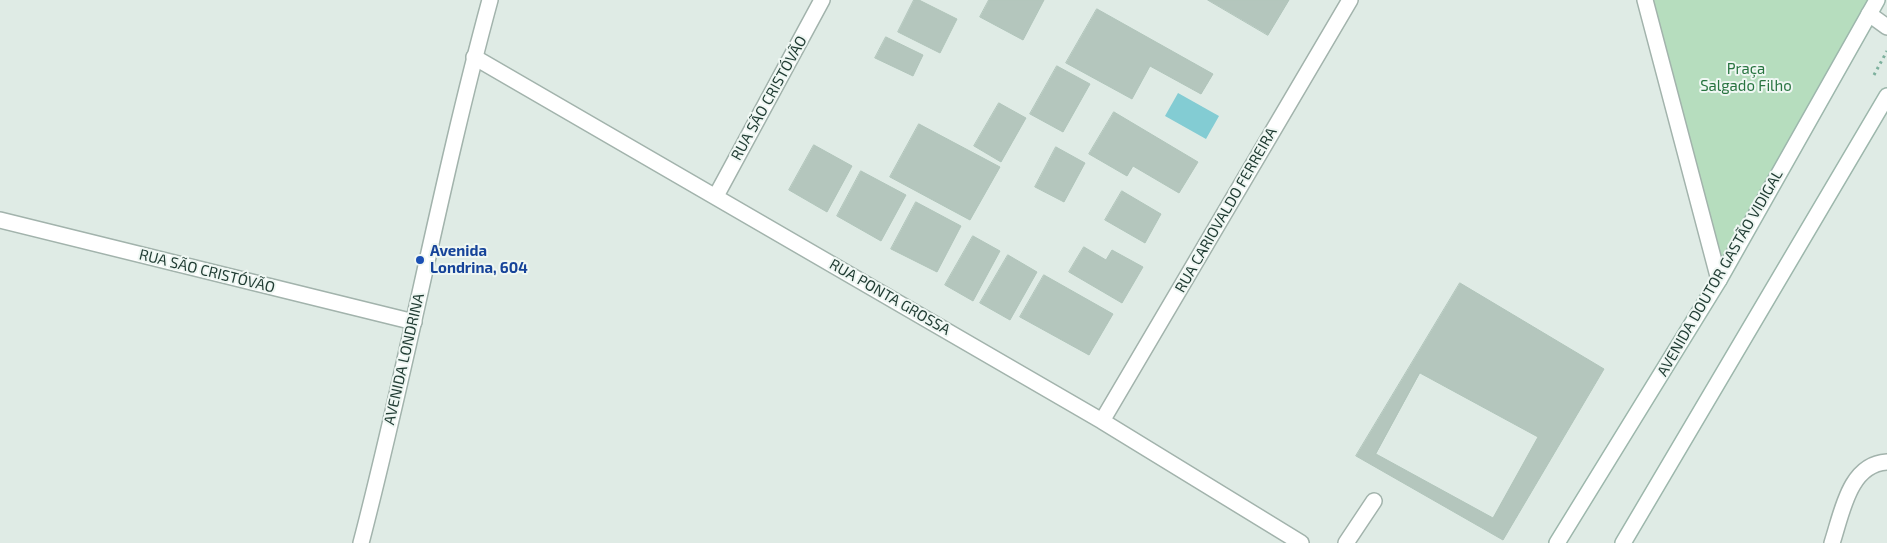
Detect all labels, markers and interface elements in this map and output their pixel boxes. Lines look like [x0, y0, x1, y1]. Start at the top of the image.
street label: RUA SÃO CRISTÓVÃO [727, 33, 811, 163]
park label: Praça Salgado Filho [1700, 60, 1792, 95]
street label: RUA CARIOVALDO FERREIRA [1171, 124, 1281, 296]
street label: AVENIDA DOUTOR GASTÃO VIDIGAL [1653, 166, 1787, 380]
place label: Avenida Londrina, 604 [430, 242, 528, 277]
street label: RUA SÃO CRISTÓVÃO [137, 245, 277, 297]
marker: Avenida Londrina, 604 [414, 254, 426, 266]
street label: RUA PONTA GROSSA [826, 255, 954, 339]
street label: AVENIDA LONDRINA [380, 291, 428, 427]

